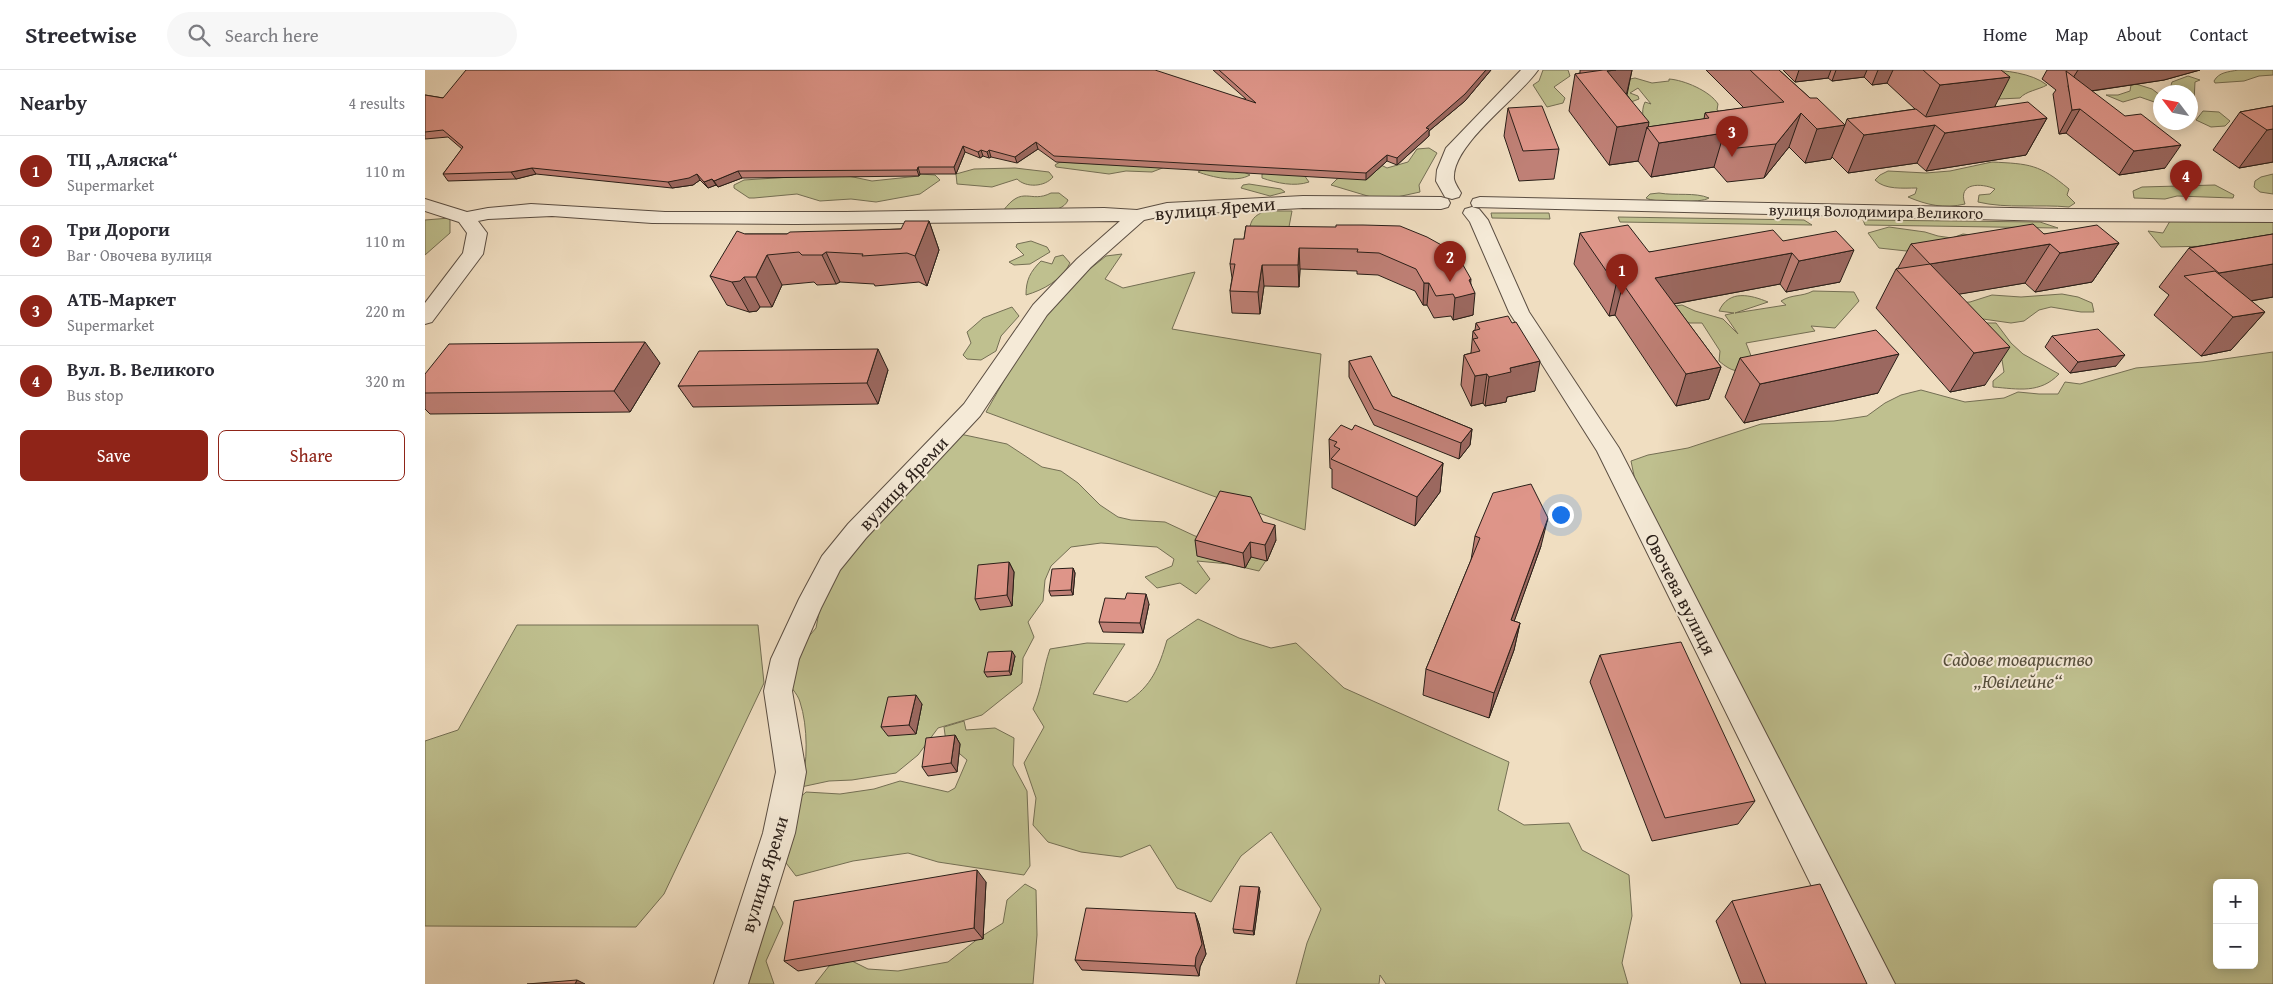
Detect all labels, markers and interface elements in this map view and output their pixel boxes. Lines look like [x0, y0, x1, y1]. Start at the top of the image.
search box [167, 12, 517, 57]
text: Streetwise [25, 17, 137, 52]
icon: search [185, 21, 213, 49]
text: Search here [225, 21, 319, 49]
text: Home [1983, 21, 2027, 48]
text: Map [2055, 21, 2088, 48]
text: About [2116, 21, 2162, 48]
text: Contact [2190, 21, 2248, 48]
north arrow [2153, 85, 2198, 130]
text: Nearby [20, 87, 87, 118]
text: 4 results [348, 91, 405, 115]
pin: 3 [1716, 116, 1748, 157]
text: ТЦ „Аляска“ [67, 145, 178, 173]
text: 1 [32, 159, 40, 183]
text: 110 m [365, 159, 405, 183]
pin: 4 [2170, 160, 2202, 201]
text: Supermarket [67, 173, 154, 197]
street label: вулиця Яреми [1154, 189, 1276, 227]
street label: вулиця Володимира Великого [1769, 197, 1983, 225]
text: Три Дороги [67, 215, 170, 243]
text: 2 [32, 229, 40, 253]
text: 110 m [365, 229, 405, 253]
pin: 2 [1434, 241, 1466, 282]
text: Bar · Овочева вулиця [67, 243, 212, 267]
pin: 1 [1606, 254, 1638, 295]
text: АТБ-Маркет [67, 285, 176, 313]
text: 3 [32, 299, 40, 323]
text: 220 m [365, 299, 405, 323]
text: Supermarket [67, 313, 154, 337]
text: Вул. В. Великого [67, 355, 215, 383]
text: 4 [32, 369, 40, 393]
text: 320 m [365, 369, 405, 393]
text: Bus stop [67, 383, 123, 407]
street label: вулиця Яреми [852, 429, 954, 537]
button: Save [20, 430, 208, 481]
button: Share [218, 430, 405, 481]
your location [1548, 502, 1574, 528]
street label: Овочева вулиця [1638, 528, 1724, 660]
park label: Садове товариство „Ювілейне“ [1943, 645, 2093, 695]
street label: вулиця Яреми [733, 812, 795, 936]
map controls [2213, 879, 2258, 969]
button: + [2213, 879, 2258, 924]
button: − [2213, 924, 2258, 969]

